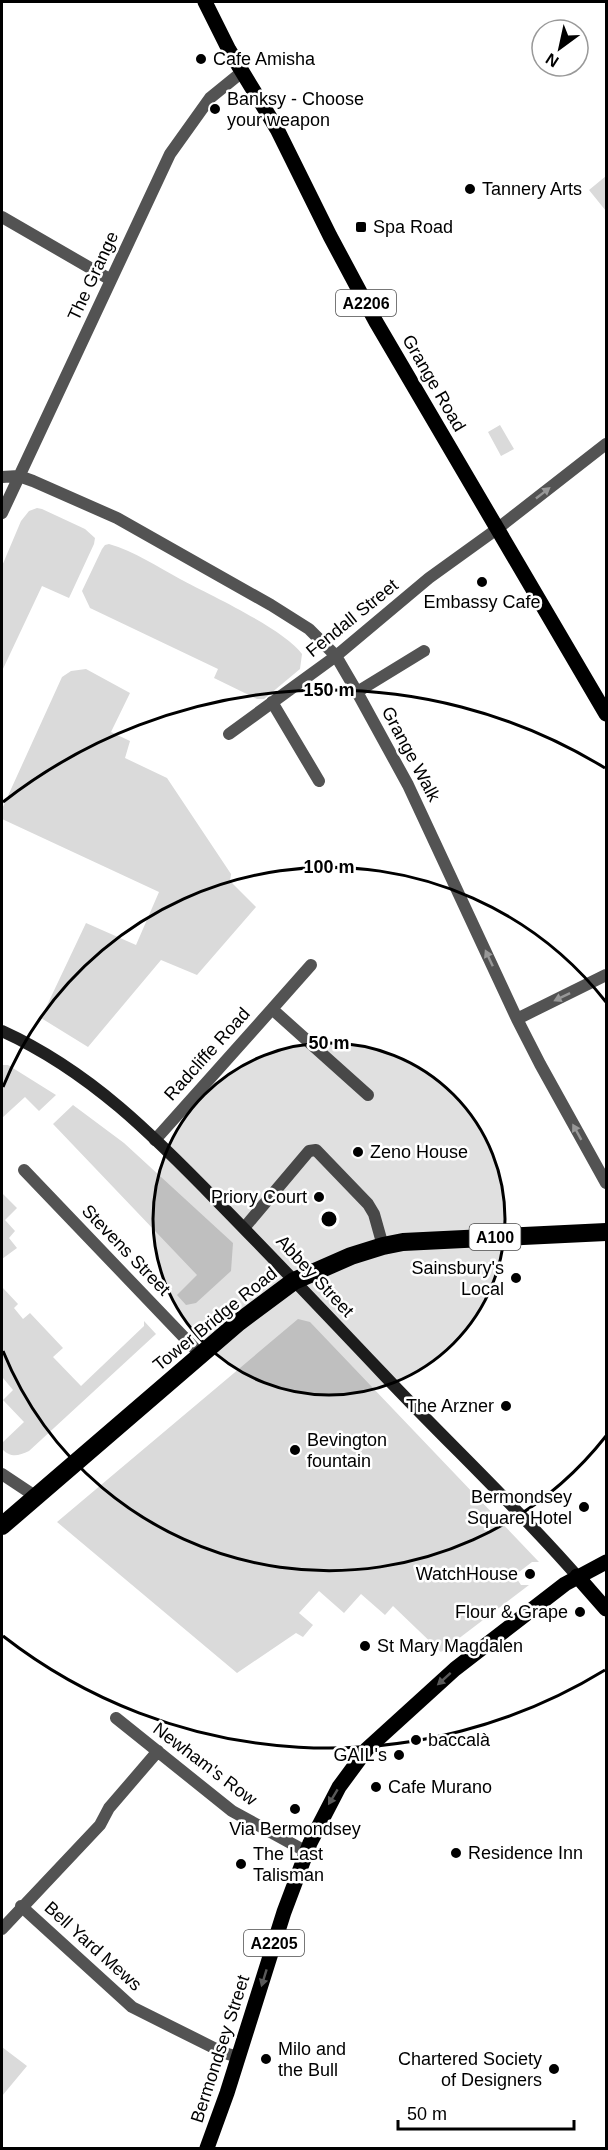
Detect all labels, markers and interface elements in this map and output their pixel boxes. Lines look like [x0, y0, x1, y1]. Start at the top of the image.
north arrow [530, 18, 590, 78]
place label: Cafe Amisha [213, 49, 316, 69]
text: N [543, 50, 562, 70]
marker: Cafe Amisha [194, 52, 208, 66]
place label: Banksy - Choose your weapon [227, 89, 364, 130]
marker: Banksy - Choose your weapon [208, 102, 222, 116]
place label: Tannery Arts [482, 179, 582, 199]
marker: Tannery Arts [463, 182, 477, 196]
place label: Spa Road [373, 217, 453, 237]
marker: Spa Road [354, 220, 368, 234]
street label: The Grange [64, 228, 122, 324]
road number: A2206 [336, 290, 396, 316]
street label: Grange Road [398, 331, 470, 435]
one-way arrow [535, 487, 551, 500]
street label: Fendall Street [302, 575, 402, 661]
marker: Embassy Cafe [475, 575, 489, 589]
place label: Embassy Cafe [423, 592, 541, 612]
text: 150 m [303, 680, 355, 700]
street label: Grange Walk [378, 703, 445, 806]
text: 100 m [303, 857, 355, 877]
one-way arrow [484, 949, 494, 967]
one-way arrow [553, 992, 570, 1002]
street label: Radcliffe Road [160, 1004, 254, 1104]
text: 50 m [308, 1033, 350, 1053]
one-way arrow [572, 1123, 582, 1140]
place label: Zeno House [370, 1142, 468, 1162]
marker: Zeno House [351, 1145, 365, 1159]
place label: Priory Court [211, 1187, 307, 1207]
marker: Priory Court [312, 1190, 326, 1204]
street label: Stevens Street [78, 1201, 174, 1299]
centre of rings [319, 1209, 339, 1229]
road number: A100 [470, 1224, 520, 1250]
street label: Abbey Street [272, 1231, 358, 1321]
place label: Sainsbury's Local [412, 1258, 504, 1299]
street label: Tower Bridge Road [149, 1263, 281, 1375]
marker: Sainsbury's Local [509, 1271, 523, 1285]
place label: The Arzner [406, 1396, 494, 1416]
marker: The Arzner [499, 1399, 513, 1413]
place label: Bevington fountain [307, 1430, 387, 1471]
marker: Bevington fountain [288, 1443, 302, 1457]
place label: Bermondsey Square Hotel [467, 1487, 572, 1528]
marker: Bermondsey Square Hotel [577, 1500, 591, 1514]
place label: WatchHouse [416, 1564, 518, 1584]
marker: WatchHouse [523, 1567, 537, 1581]
place label: Flour & Grape [455, 1602, 568, 1622]
marker: Flour & Grape [573, 1605, 587, 1619]
place label: St Mary Magdalen [377, 1636, 523, 1656]
marker: St Mary Magdalen [358, 1639, 372, 1653]
one-way arrow [437, 1672, 452, 1685]
street label: Newham's Row [149, 1719, 262, 1810]
place label: baccalà [428, 1730, 491, 1750]
marker: baccalà [409, 1733, 423, 1747]
place label: GAIL's [334, 1745, 387, 1765]
marker: GAIL's [392, 1748, 406, 1762]
place label: Cafe Murano [388, 1777, 492, 1797]
marker: Cafe Murano [369, 1780, 383, 1794]
one-way arrow [328, 1789, 339, 1805]
marker: Via Bermondsey [288, 1802, 302, 1816]
place label: Via Bermondsey [229, 1819, 361, 1839]
place label: Residence Inn [468, 1843, 583, 1863]
place label: The Last Talisman [253, 1844, 324, 1885]
marker: Residence Inn [449, 1846, 463, 1860]
marker: The Last Talisman [234, 1857, 248, 1871]
street label: Bell Yard Mews [40, 1897, 146, 1995]
road number: A2205 [244, 1930, 304, 1956]
one-way arrow [259, 1969, 268, 1987]
street label: Bermondsey Street [187, 1973, 253, 2125]
place label: Milo and the Bull [278, 2039, 346, 2080]
place label: Chartered Society of Designers [398, 2049, 542, 2090]
marker: Milo and the Bull [259, 2052, 273, 2066]
marker: Chartered Society of Designers [547, 2062, 561, 2076]
scale bar [398, 2093, 574, 2131]
text: 50 m [407, 2104, 447, 2124]

